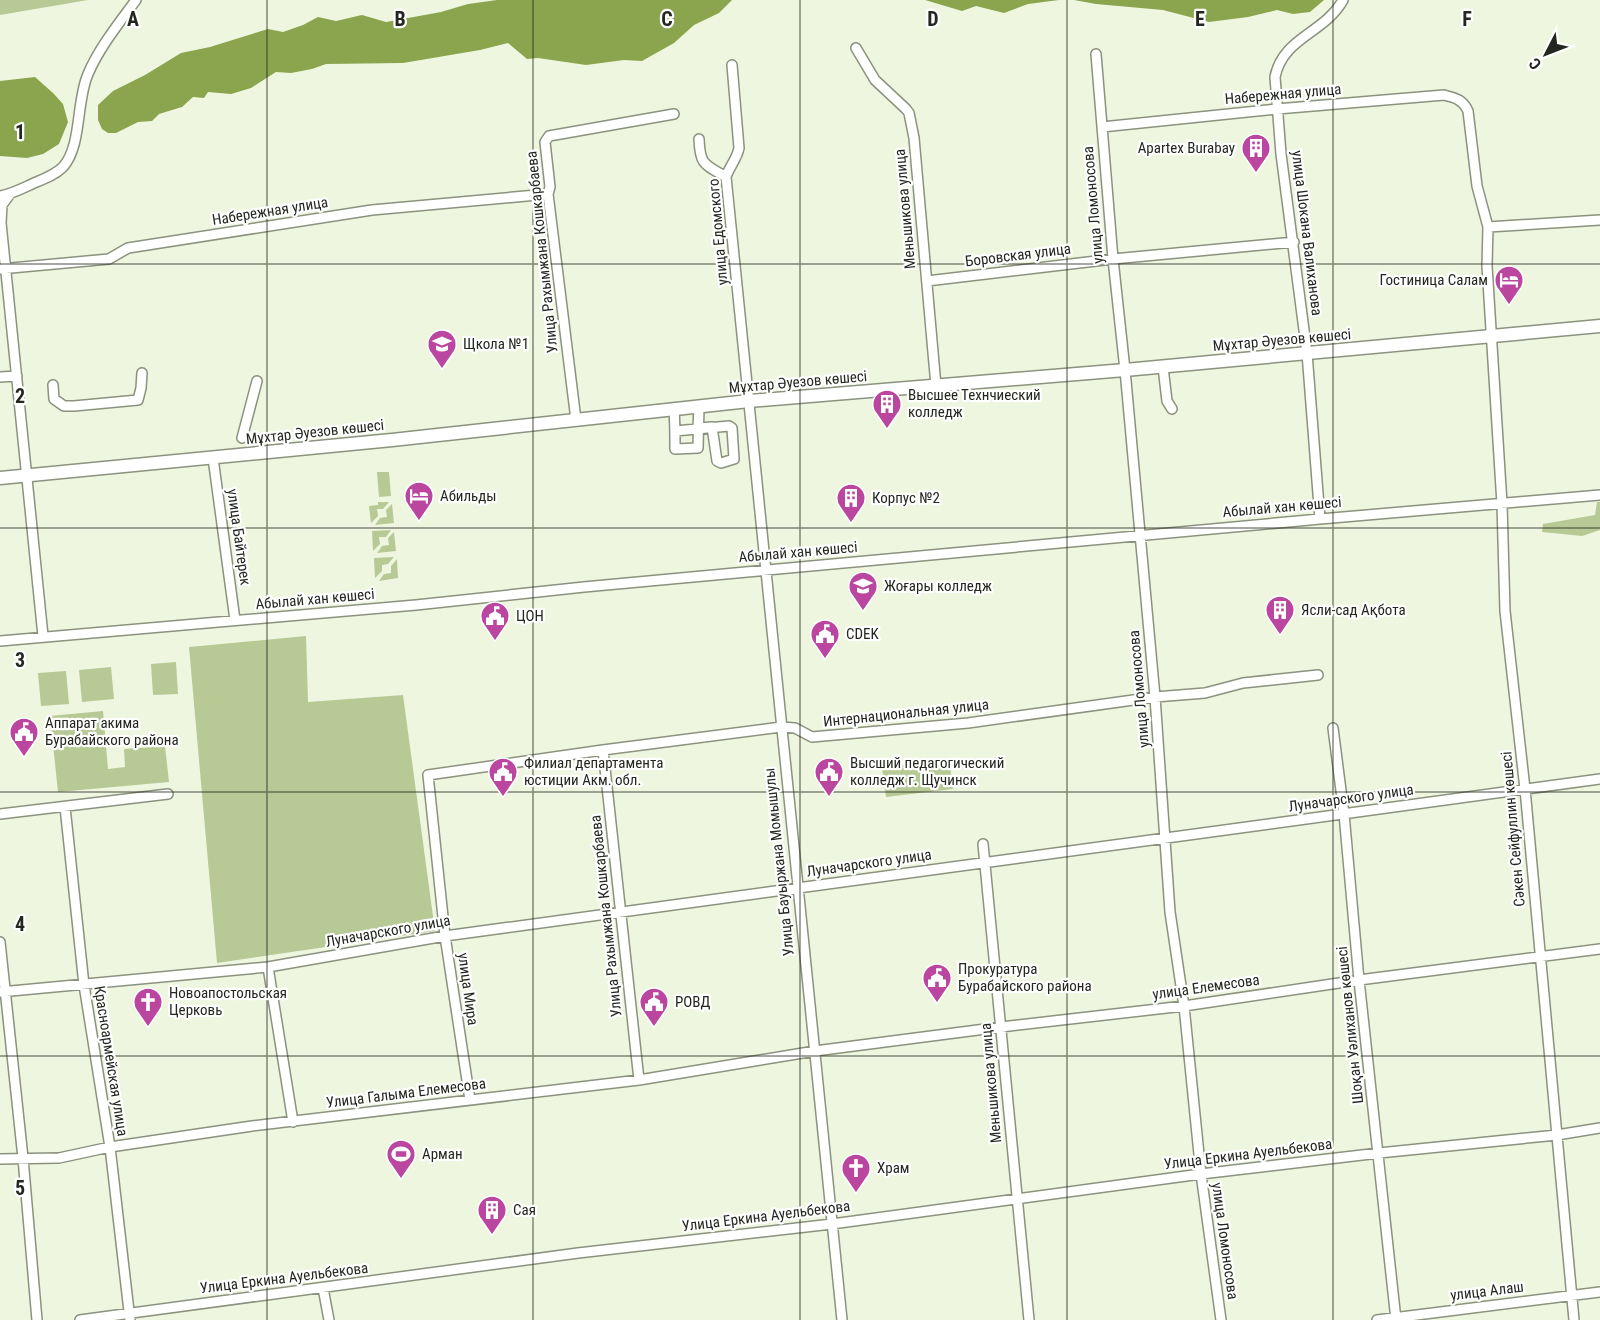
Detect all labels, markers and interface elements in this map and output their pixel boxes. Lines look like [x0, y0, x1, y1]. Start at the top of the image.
text: A [127, 7, 139, 31]
text: B [394, 7, 406, 31]
text: C [661, 7, 673, 31]
text: D [927, 7, 939, 31]
text: E [1195, 7, 1205, 31]
text: F [1462, 7, 1472, 31]
north arrow [1516, 24, 1576, 84]
text: С [1525, 54, 1545, 73]
street label: Набережная улица [1224, 80, 1342, 108]
text: 1 [15, 120, 25, 144]
building icon: Apartex Burabay [1240, 132, 1272, 174]
place label: Apartex Burabay [1138, 139, 1235, 157]
street label: улица Ломоносова [1079, 145, 1107, 265]
street label: Меньшикова улица [891, 148, 919, 270]
street label: улица Шокана Валиханова [1288, 149, 1326, 317]
street label: Улица Рахымжана Кошкарбаева [522, 150, 562, 354]
street label: улица Едомского [704, 178, 732, 286]
street label: Набережная улица [211, 193, 329, 229]
street label: Боровская улица [964, 240, 1072, 270]
hotel icon: Гостиница Салам [1493, 264, 1525, 306]
place label: Гостиница Салам [1380, 271, 1488, 289]
street label: Мұхтар Әуезов көшесі [1212, 325, 1352, 355]
school or university icon: Щкола №1 [426, 328, 458, 370]
place label: Щкола №1 [463, 335, 529, 353]
street label: Мұхтар Әуезов көшесі [728, 367, 868, 397]
text: 2 [15, 384, 25, 408]
place label: Высшее Технчиеский колледж [908, 386, 1041, 421]
building icon: Высшее Технчиеский колледж [871, 388, 903, 430]
street label: Мұхтар Әуезов көшесі [245, 416, 385, 448]
hotel icon: Абильды [403, 480, 435, 522]
building icon: Корпус №2 [835, 482, 867, 524]
place label: Абильды [440, 487, 497, 505]
street label: улица Байтерек [223, 488, 255, 586]
place label: Корпус №2 [872, 489, 940, 507]
street label: Абылай хан көшесі [1222, 493, 1342, 521]
street label: Абылай хан көшесі [738, 538, 858, 566]
school or university icon: Жоғары колледж [847, 570, 879, 612]
place label: Жоғары колледж [884, 577, 992, 595]
street label: Абылай хан көшесі [255, 585, 375, 613]
building icon: Ясли-сад Ақбота [1264, 594, 1296, 636]
public building icon: ЦОН [479, 600, 511, 642]
place label: Ясли-сад Ақбота [1301, 601, 1406, 619]
place label: ЦОН [516, 607, 544, 625]
public building icon: CDEK [809, 618, 841, 660]
place label: CDEK [846, 625, 880, 643]
street label: улица Ломоносова [1125, 629, 1153, 749]
text: 3 [15, 648, 25, 672]
street label: Интернациональная улица [822, 695, 990, 731]
place label: Аппарат акима Бурабайского района [45, 714, 179, 749]
public building icon: Аппарат акима Бурабайского района [8, 716, 40, 758]
street label: Сәкен Сейфуллин көшесі [1497, 751, 1529, 907]
place label: Филиал департамента юстиции Акм. обл. [524, 754, 663, 789]
place label: Высший педагогический колледж г. Щучинск [850, 754, 1004, 789]
public building icon: Филиал департамента юстиции Акм. обл. [487, 756, 519, 798]
public building icon: Высший педагогический колледж г. Щучинск [813, 756, 845, 798]
street label: Улица Бауыржана Момышулы [760, 767, 798, 957]
street label: Луначарского улица [1287, 780, 1415, 816]
street label: Улица Рахымжана Кошкарбаева [586, 814, 626, 1018]
street label: Луначарского улица [805, 845, 933, 881]
street label: Луначарского улица [324, 911, 452, 951]
text: 4 [15, 912, 25, 936]
street label: Шоқан Уәлиханов көшесі [1333, 945, 1367, 1105]
street label: улица Мира [454, 951, 482, 1027]
place label: Прокуратура Бурабайского района [958, 960, 1092, 995]
public building icon: Прокуратура Бурабайского района [921, 962, 953, 1004]
street label: улица Елемесова [1151, 971, 1261, 1003]
street label: Красноармейская улица [90, 984, 132, 1138]
place label: Новоапостольская Церковь [169, 984, 287, 1019]
church icon: Новоапостольская Церковь [132, 986, 164, 1028]
public building icon: РОВД [638, 986, 670, 1028]
place label: РОВД [675, 993, 711, 1011]
street label: Меньшикова улица [977, 1022, 1005, 1144]
street label: Улица Галыма Елемесова [325, 1074, 487, 1112]
street label: Улица Еркина Ауельбекова [1163, 1135, 1333, 1173]
sports icon: Арман [385, 1138, 417, 1180]
place label: Арман [422, 1145, 463, 1163]
church icon: Храм [840, 1152, 872, 1194]
place label: Храм [877, 1159, 910, 1177]
text: 5 [15, 1176, 25, 1200]
street label: улица Ломоносова [1208, 1181, 1242, 1301]
building icon: Сая [476, 1194, 508, 1236]
street label: Улица Еркина Ауельбекова [681, 1197, 851, 1235]
place label: Сая [513, 1201, 536, 1219]
street label: Улица Еркина Ауельбекова [199, 1259, 369, 1297]
street label: улица Алаш [1449, 1278, 1525, 1304]

